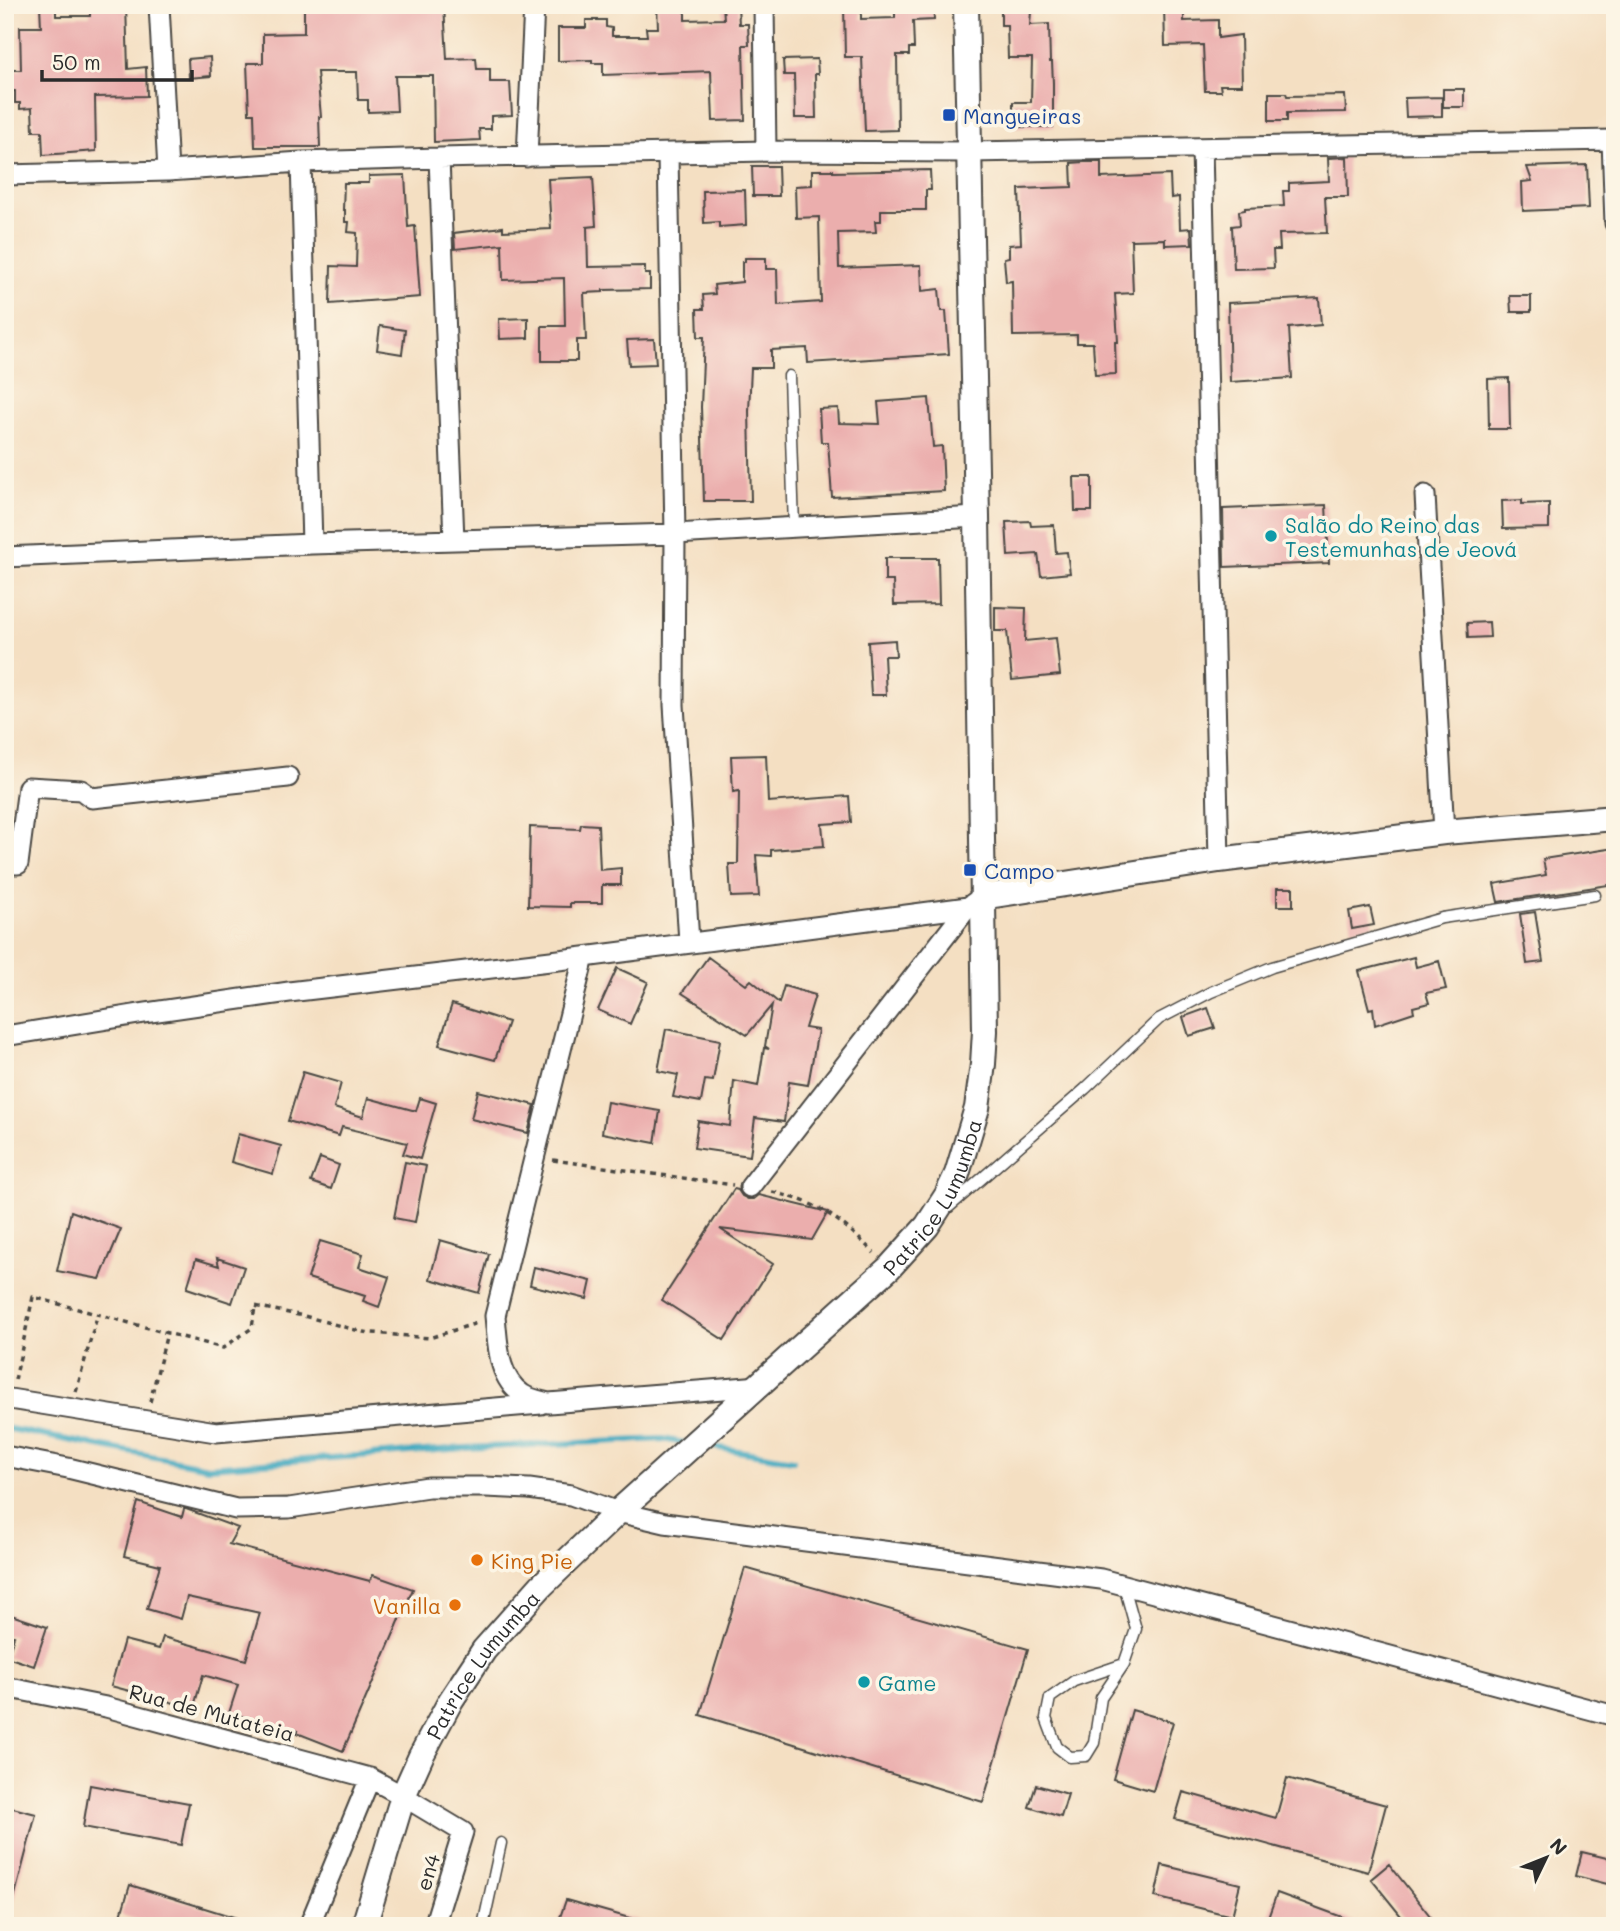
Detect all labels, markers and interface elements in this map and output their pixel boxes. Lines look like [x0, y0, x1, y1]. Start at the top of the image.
scale bar [42, 38, 192, 82]
text: 50 m [52, 48, 101, 75]
place label: Mangueiras [963, 102, 1081, 129]
marker: Mangueiras [941, 107, 957, 123]
place label: Salão do Reino das Testemunhas de Jeová [1285, 511, 1517, 562]
marker: Salão do Reino das Testemunhas de Jeová [1263, 528, 1279, 544]
place label: Campo [984, 857, 1054, 884]
marker: Campo [962, 862, 978, 878]
street label: Patrice Lumumba [876, 1115, 987, 1280]
place label: King Pie [491, 1547, 573, 1574]
marker: King Pie [469, 1552, 485, 1568]
street label: Patrice Lumumba [419, 1584, 545, 1744]
place label: Vanilla [373, 1592, 441, 1619]
marker: Vanilla [447, 1597, 463, 1613]
place label: Game [878, 1669, 936, 1696]
marker: Game [856, 1674, 872, 1690]
street label: Rua de Mutateia [126, 1677, 298, 1747]
north arrow [1512, 1822, 1582, 1892]
text: N [1545, 1832, 1573, 1860]
street label: en4 [409, 1850, 446, 1894]

